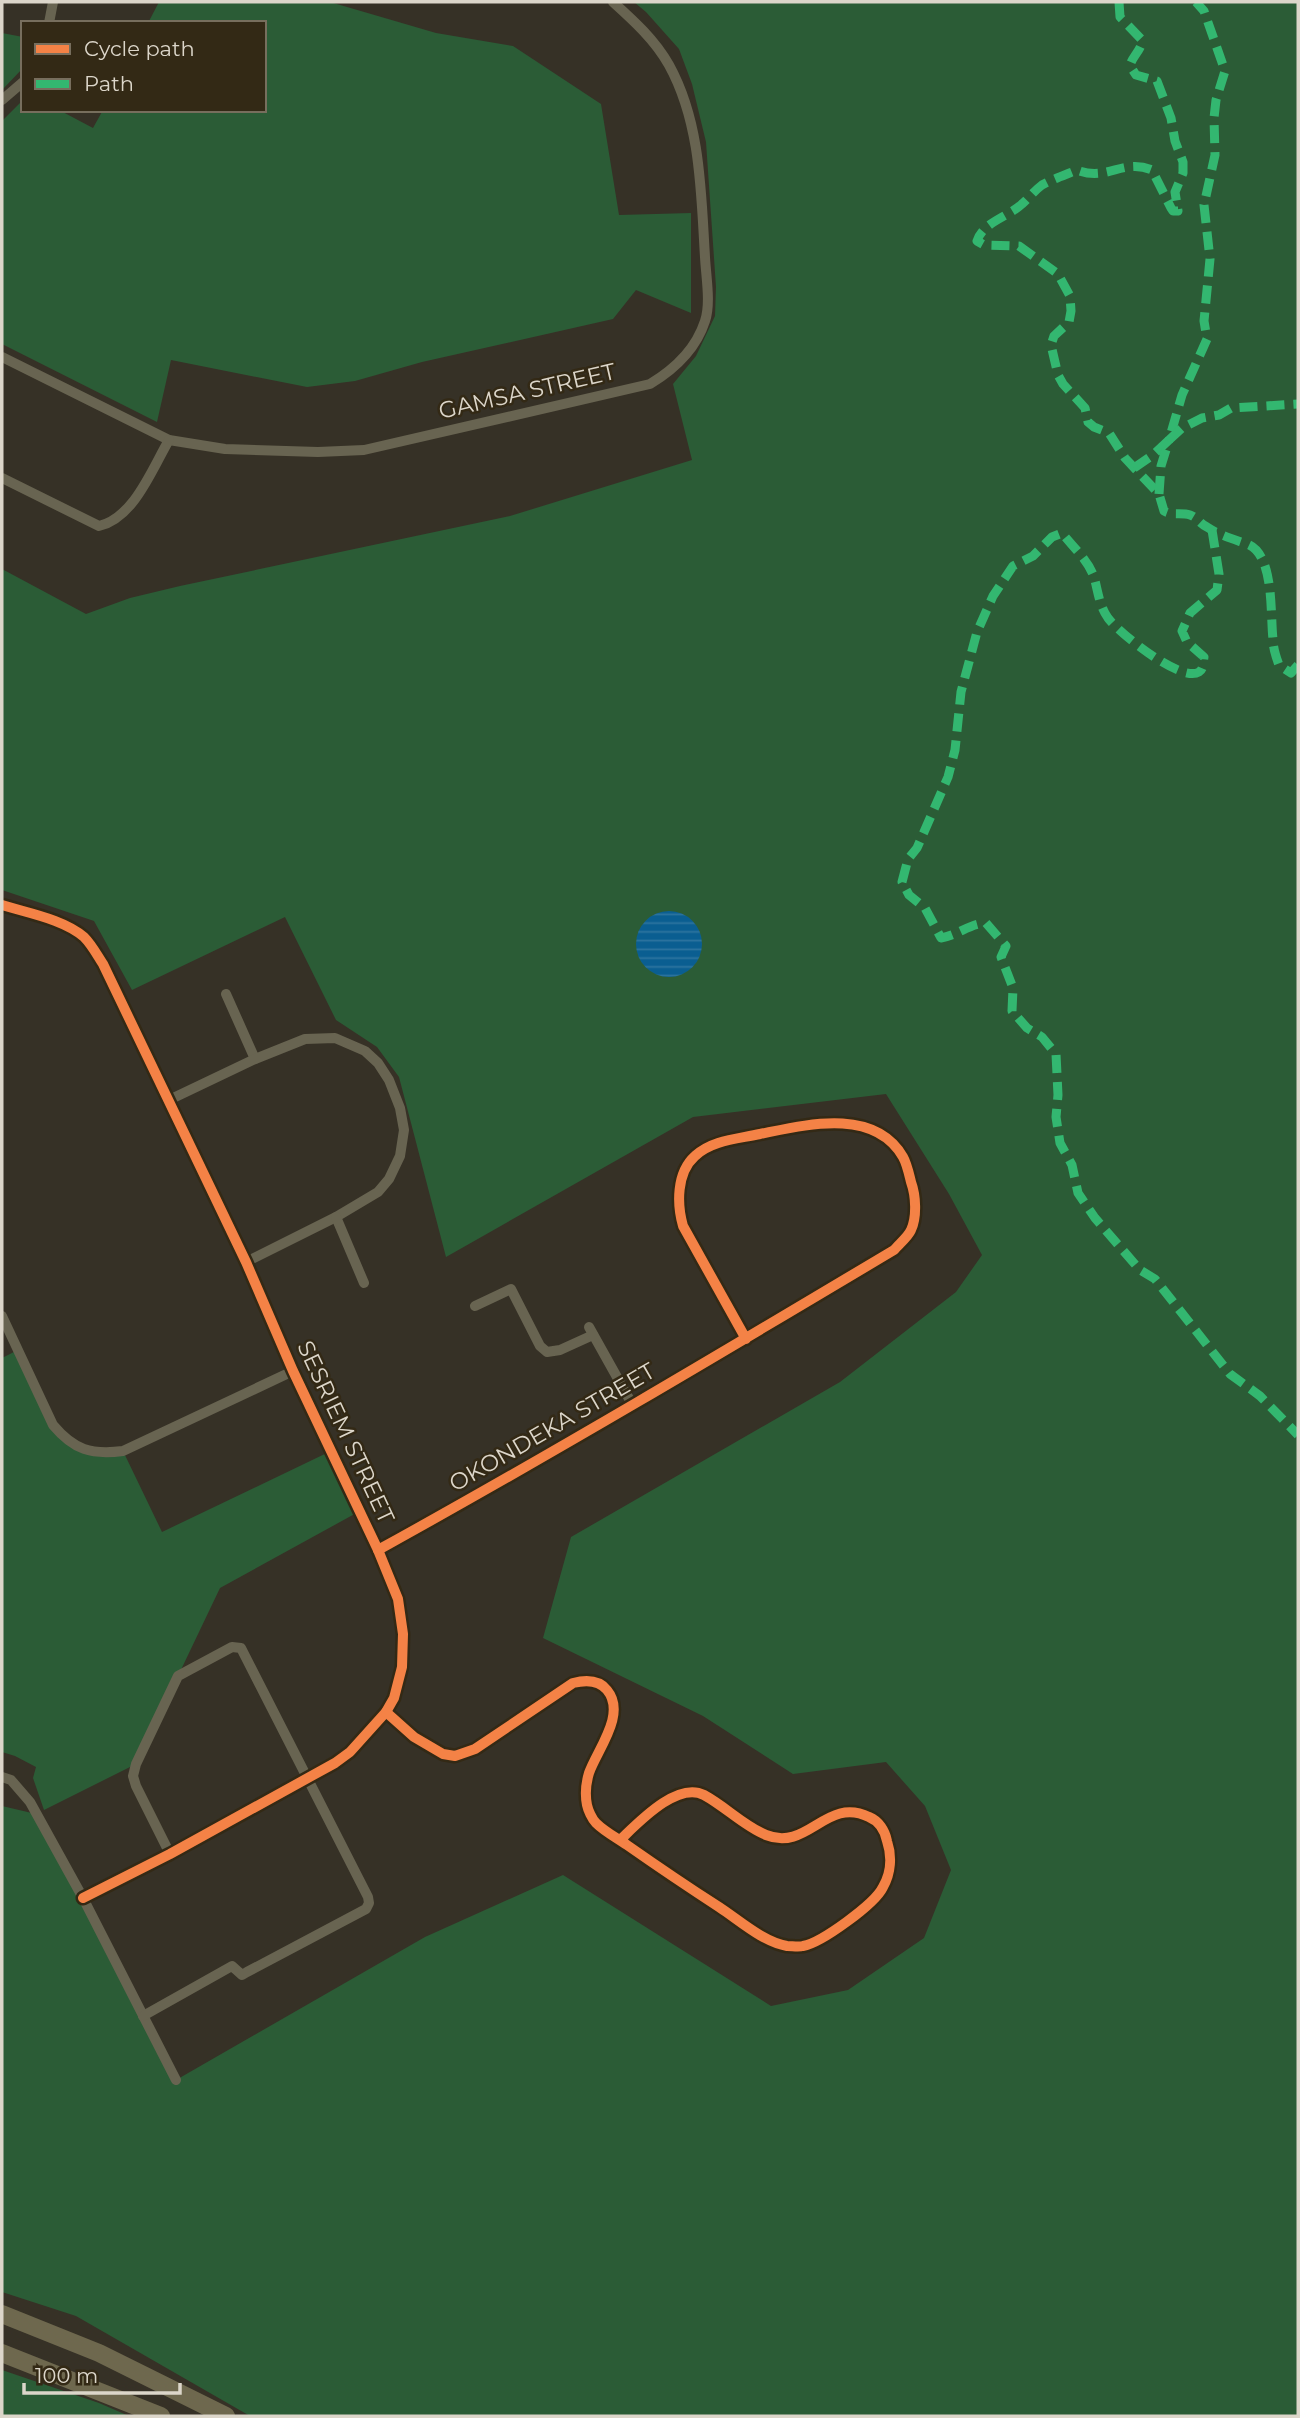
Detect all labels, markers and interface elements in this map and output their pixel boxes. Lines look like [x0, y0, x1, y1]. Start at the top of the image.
legend [21, 21, 266, 112]
text: Cycle path [84, 36, 195, 61]
text: Path [84, 71, 134, 96]
street label: GAMSA STREET [436, 357, 619, 425]
street label: SESRIEM STREET [291, 1336, 401, 1529]
street label: OKONDEKA STREET [444, 1356, 661, 1497]
scale bar [24, 2352, 180, 2396]
text: 100 m [35, 2363, 98, 2388]

